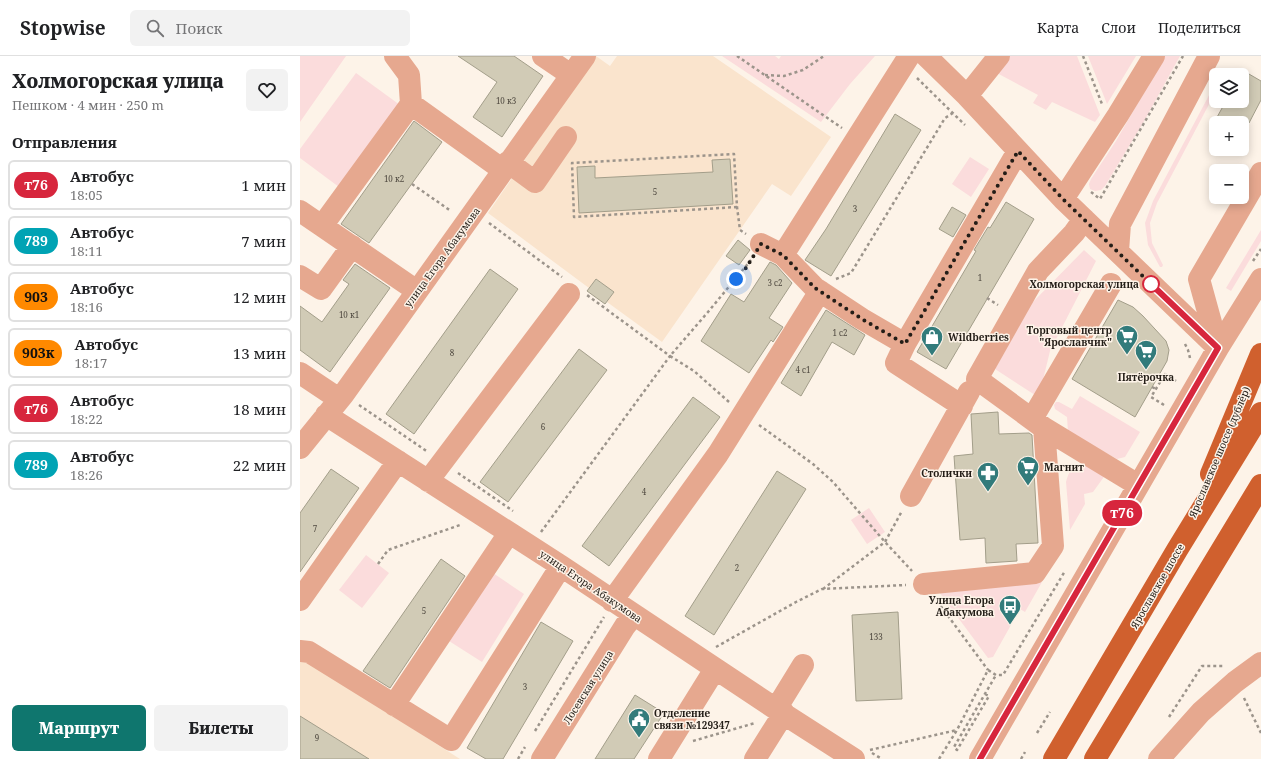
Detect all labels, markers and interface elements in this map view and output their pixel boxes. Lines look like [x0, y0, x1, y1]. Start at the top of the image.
search box [130, 10, 410, 46]
text: Stopwise [20, 15, 106, 41]
icon: search [144, 17, 166, 39]
text: Поиск [176, 18, 222, 38]
text: Карта [1037, 18, 1079, 37]
text: Слои [1101, 18, 1136, 37]
text: Поделиться [1158, 18, 1241, 37]
text: Холмогорская улица [12, 68, 224, 94]
map controls [1209, 68, 1249, 204]
button: layers [1209, 68, 1249, 108]
button: heart [246, 69, 288, 111]
house number: 10 к3 [496, 95, 517, 106]
text: Пешком · 4 мин · 250 m [12, 96, 164, 114]
button: + [1209, 116, 1249, 156]
text: Отправления [12, 132, 117, 152]
button: − [1209, 164, 1249, 204]
text: Автобус [70, 166, 134, 186]
house number: 10 к2 [384, 173, 404, 184]
text: т76 [24, 175, 48, 194]
text: 1 мин [241, 175, 286, 195]
text: 18:05 [70, 186, 103, 204]
house number: 5 [653, 186, 657, 197]
house number: 3 [853, 203, 858, 214]
street label: улица Егора Абакумова [401, 204, 483, 310]
text: Автобус [70, 222, 134, 242]
text: 789 [24, 231, 48, 250]
text: 7 мин [241, 231, 286, 251]
text: 18:11 [70, 242, 103, 260]
your location [726, 269, 746, 289]
house number: 1 [978, 272, 982, 283]
marker: Холмогорская улица [1142, 275, 1160, 293]
house number: 3 с2 [768, 277, 782, 288]
place label: Холмогорская улица [1029, 277, 1139, 291]
text: Автобус [70, 278, 134, 298]
text: 903 [24, 287, 48, 306]
text: 12 мин [233, 287, 286, 307]
text: 18:16 [70, 298, 103, 316]
house number: 10 к1 [339, 309, 359, 320]
place label: Торговый центр "Ярославчик" [1026, 323, 1113, 349]
supermarket icon: Торговый центр "Ярославчик" [1114, 323, 1140, 356]
shop icon: Wildberries [919, 324, 945, 357]
house number: 1 с2 [833, 327, 847, 338]
place label: Wildberries [948, 330, 1009, 344]
text: Автобус [74, 334, 138, 354]
supermarket icon: Пятёрочка [1133, 338, 1159, 371]
text: 903к [22, 343, 54, 362]
text: 13 мин [233, 343, 286, 363]
house number: 8 [450, 347, 455, 358]
text: 18:17 [74, 354, 107, 372]
house number: 4 с1 [796, 364, 810, 375]
place label: Пятёрочка [1118, 370, 1174, 384]
street label: Ярославское шоссе (дублёр) [1185, 384, 1253, 521]
text: Автобус [70, 390, 134, 410]
text: т76 [24, 399, 48, 418]
text: 18 мин [233, 399, 286, 419]
text: 18:22 [70, 410, 103, 428]
house number: 6 [541, 421, 546, 432]
text: Автобус [70, 446, 134, 466]
supermarket icon: Магнит [1015, 454, 1041, 487]
text: 789 [24, 455, 48, 474]
text: 22 мин [233, 455, 286, 475]
pharmacy icon: Столички [975, 460, 1001, 493]
place label: Магнит [1044, 460, 1084, 474]
text: 18:26 [70, 466, 103, 484]
place label: Столички [921, 466, 972, 480]
house number: 4 [642, 486, 647, 497]
line badge: т76 [1099, 500, 1145, 526]
text: т76 [1110, 503, 1134, 522]
house number: 7 [313, 523, 318, 534]
street label: Ярославское шоссе [1126, 541, 1187, 632]
street label: улица Егора Абакумова [537, 547, 645, 626]
house number: 2 [735, 562, 739, 573]
place label: Улица Егора Абакумова [929, 593, 994, 619]
bus stop icon: Улица Егора Абакумова [997, 593, 1023, 626]
house number: 5 [422, 605, 426, 616]
house number: 133 [869, 631, 883, 642]
street label: Лосевская улица [560, 647, 617, 727]
house number: 3 [523, 681, 528, 692]
button: Маршрут [12, 705, 146, 751]
button: Билеты [154, 705, 288, 751]
public building icon: Отделение связи №129347 [626, 706, 652, 739]
place label: Отделение связи №129347 [654, 706, 730, 732]
house number: 9 [315, 732, 319, 743]

